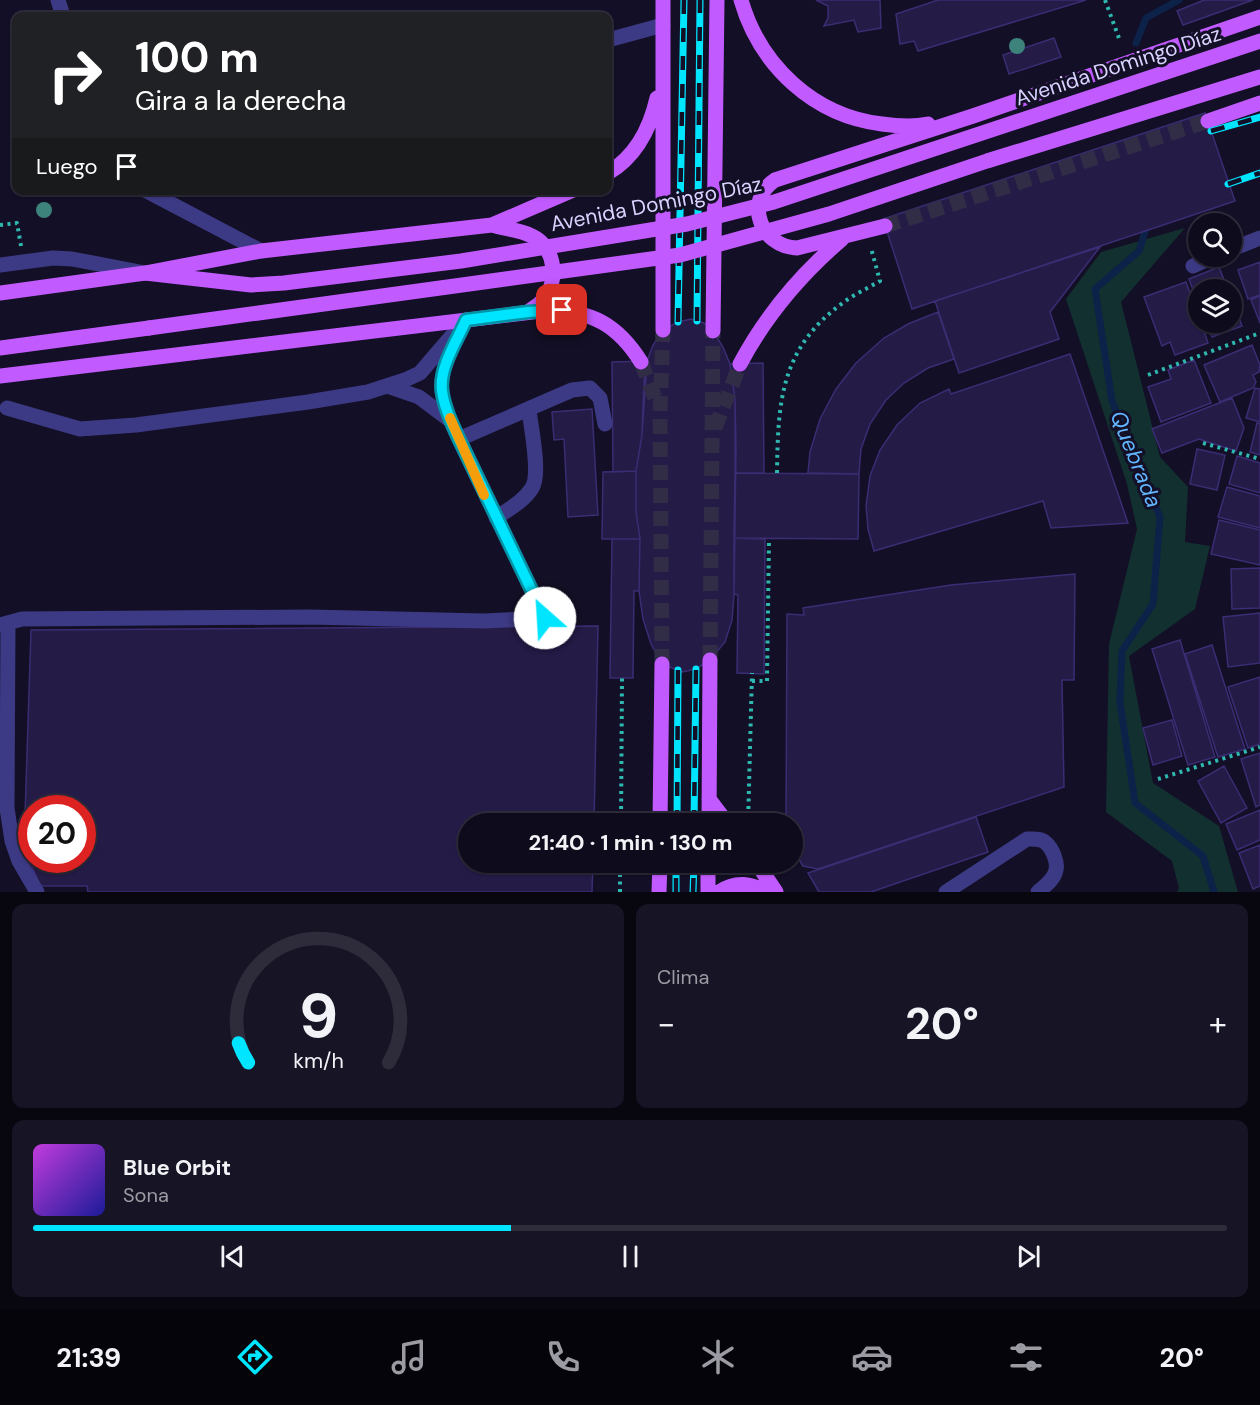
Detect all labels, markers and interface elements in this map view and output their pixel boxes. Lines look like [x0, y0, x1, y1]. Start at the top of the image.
street label: Avenida Domingo Díaz [1012, 19, 1224, 113]
text: 100 m [135, 30, 259, 85]
icon: right [36, 36, 114, 114]
text: Gira a la derecha [135, 83, 346, 118]
icon: arrive [110, 150, 143, 183]
text: Luego [36, 152, 98, 181]
street label: Avenida Domingo Díaz [548, 170, 764, 238]
map controls [1188, 213, 1242, 333]
button: search [1188, 213, 1242, 267]
button: layers [1188, 279, 1242, 333]
pin [536, 284, 587, 335]
icon: arrive [545, 293, 578, 326]
water label: Quebrada [1103, 406, 1169, 512]
position arrow [513, 586, 577, 650]
speed limit sign: 20 [18, 795, 96, 873]
text: 21:40 · 1 min · 130 m [529, 828, 732, 857]
text: Clima [657, 964, 709, 990]
text: 9 [298, 975, 338, 1056]
text: 20° [905, 994, 979, 1053]
text: − [657, 1002, 675, 1045]
text: + [1209, 1002, 1227, 1045]
text: km/h [293, 1047, 343, 1075]
text: Blue Orbit [123, 1153, 231, 1182]
text: Sona [123, 1182, 169, 1208]
icon: previous [216, 1240, 249, 1273]
icon: pause [614, 1240, 647, 1273]
icon: next [1012, 1240, 1045, 1273]
icon: directions [234, 1336, 276, 1378]
icon: music [388, 1336, 430, 1378]
icon: phone [542, 1336, 584, 1378]
icon: climate [697, 1336, 739, 1378]
icon: car [851, 1336, 893, 1378]
icon: filters [1005, 1336, 1047, 1378]
text: 21:39 [56, 1340, 121, 1375]
text: 20° [1160, 1340, 1204, 1375]

